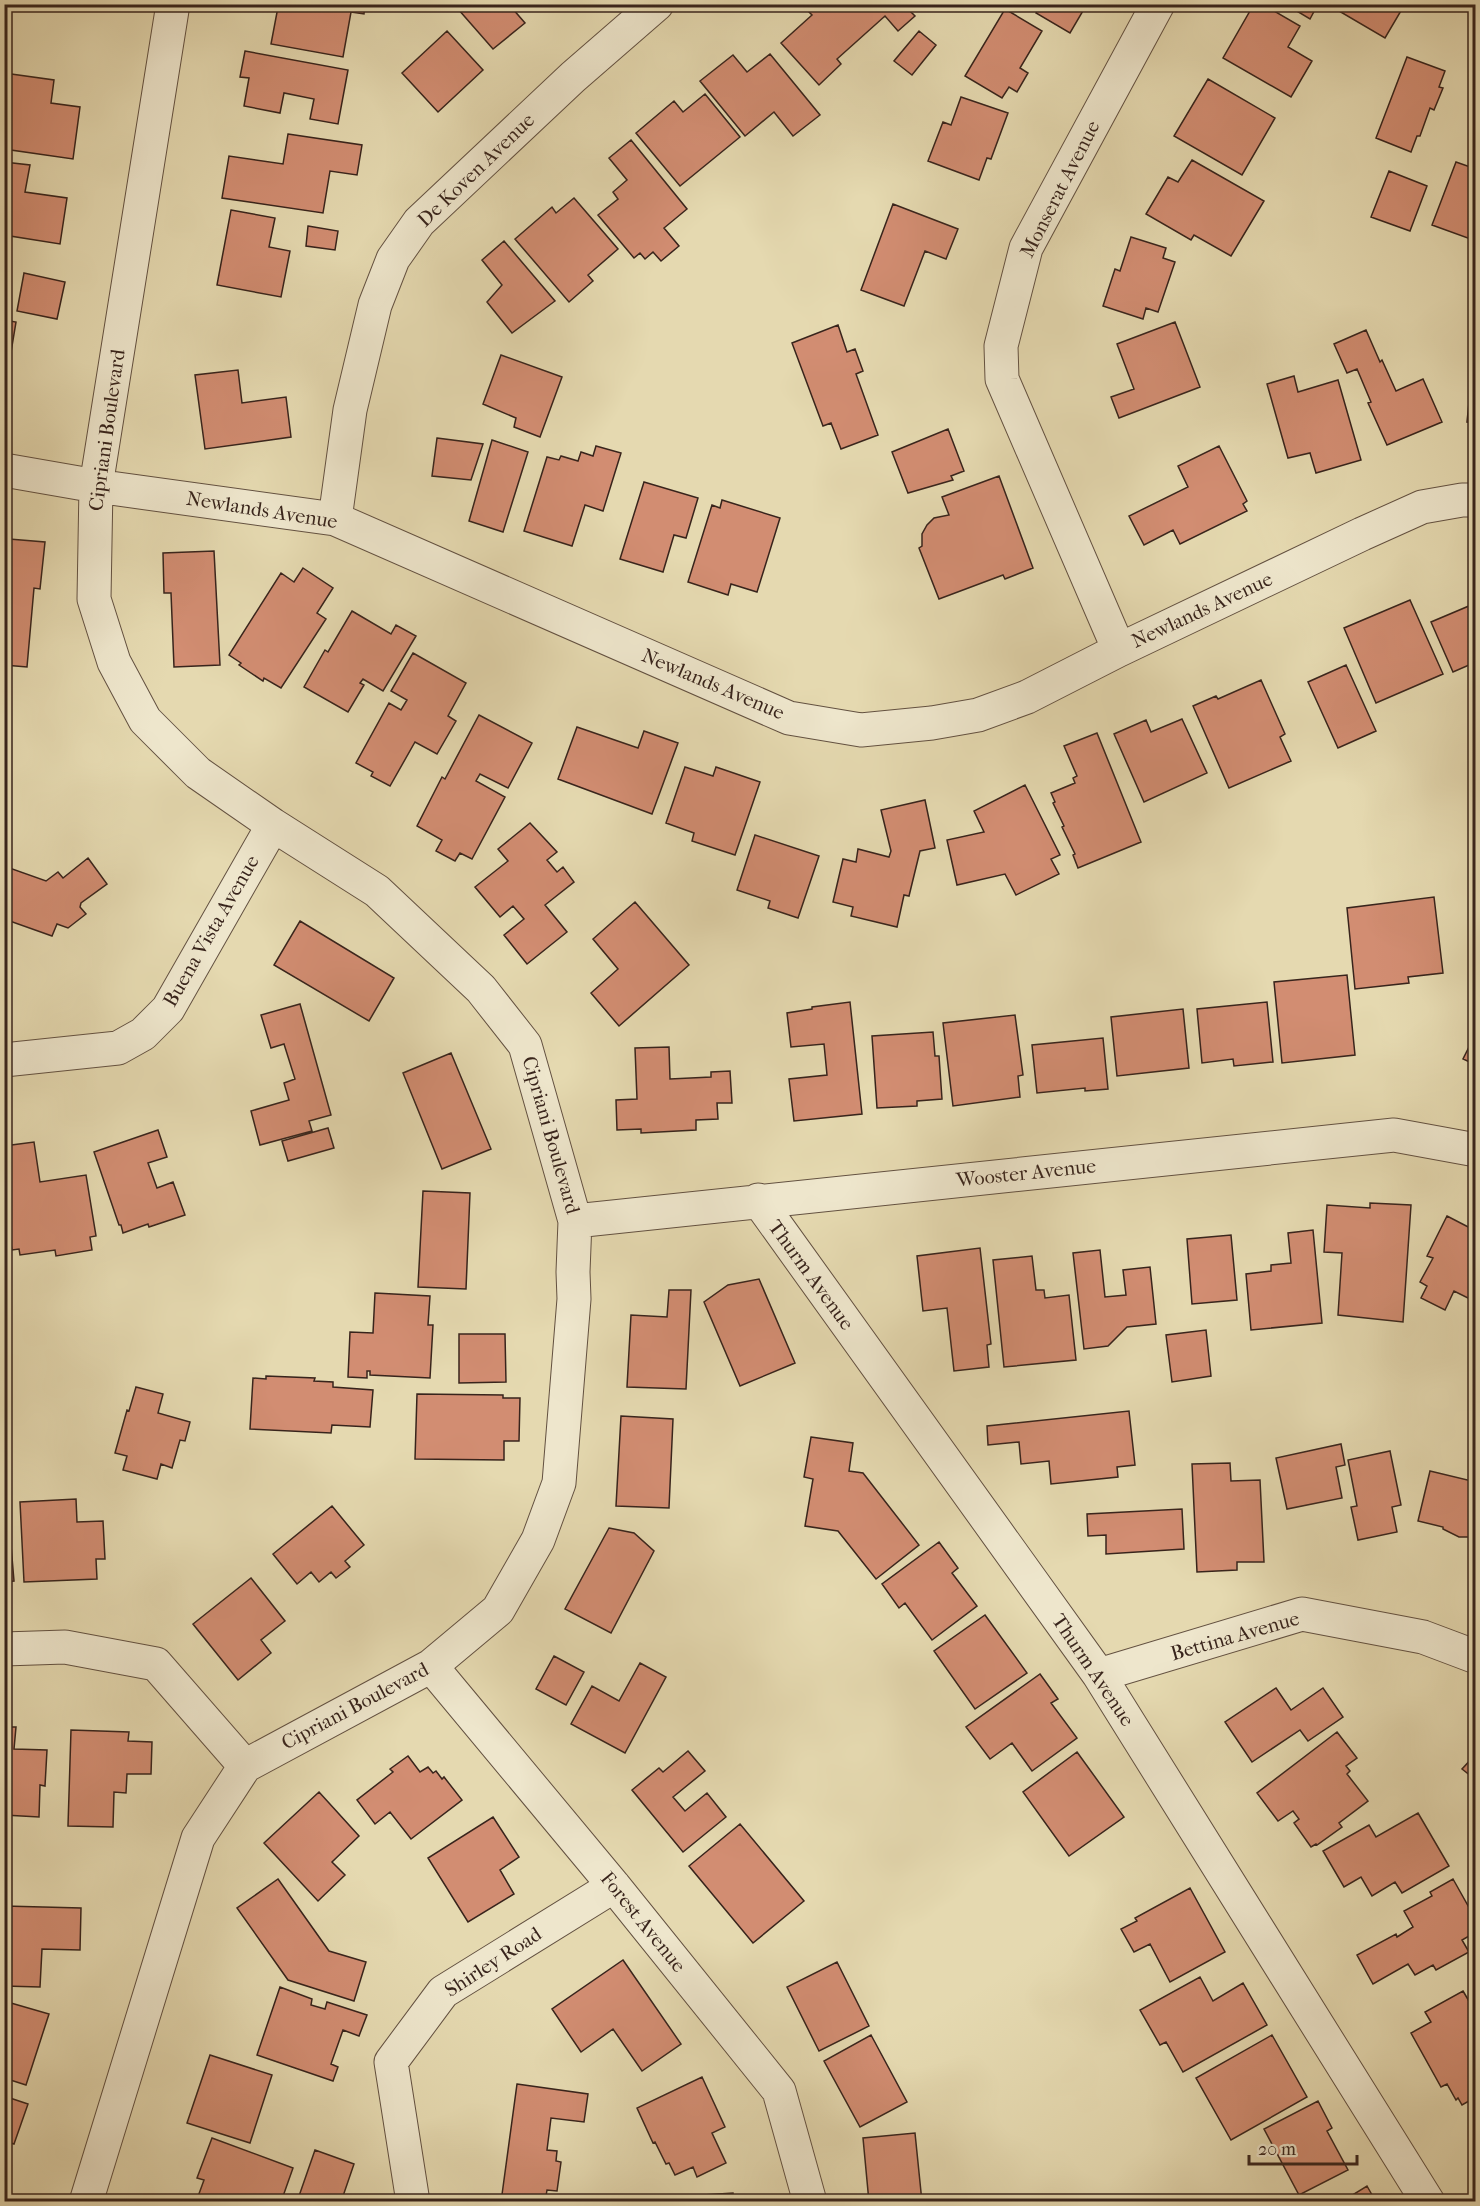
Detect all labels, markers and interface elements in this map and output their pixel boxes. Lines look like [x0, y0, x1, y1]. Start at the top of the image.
street label: De Koven Avenue [413, 108, 539, 232]
street label: Monserat Avenue [1016, 117, 1104, 261]
street label: Cipriani Boulevard [84, 347, 130, 512]
street label: Newlands Avenue [185, 487, 339, 533]
street label: Newlands Avenue [1128, 567, 1276, 653]
street label: Newlands Avenue [638, 644, 788, 724]
street label: Buena Vista Avenue [158, 851, 264, 1011]
street label: Cipriani Boulevard [517, 1053, 585, 1218]
street label: Wooster Avenue [954, 1154, 1097, 1192]
street label: Thurm Avenue [763, 1216, 859, 1334]
street label: Bettina Avenue [1168, 1607, 1302, 1665]
street label: Thurm Avenue [1047, 1610, 1139, 1730]
street label: Cipriani Boulevard [278, 1657, 433, 1754]
street label: Forest Avenue [596, 1867, 690, 1977]
street label: Shirley Road [440, 1922, 546, 2002]
scale bar [1249, 2128, 1357, 2166]
text: 20 m [1258, 2139, 1296, 2160]

